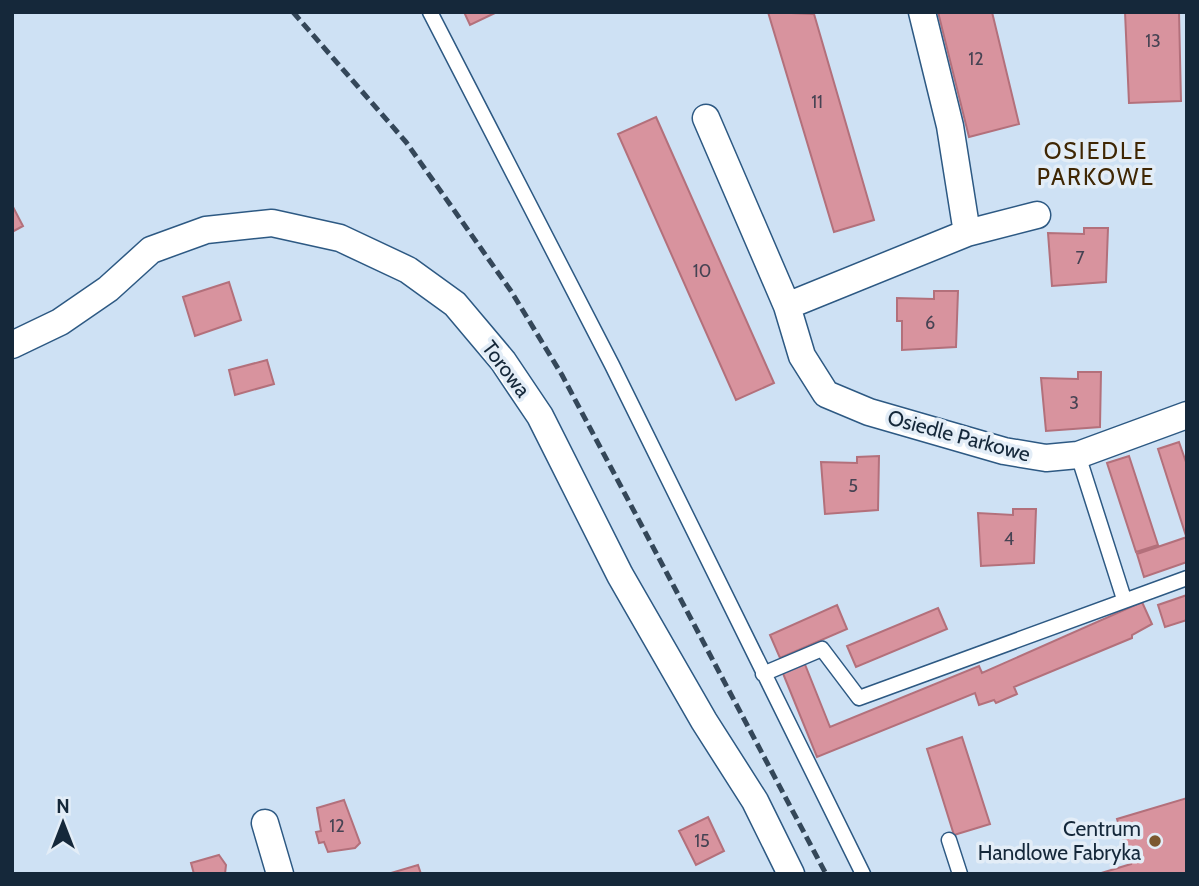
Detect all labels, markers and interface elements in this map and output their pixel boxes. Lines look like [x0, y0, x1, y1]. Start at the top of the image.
house number: 13 [1145, 30, 1161, 52]
house number: 12 [968, 48, 984, 70]
house number: 11 [811, 91, 823, 113]
district label: OSIEDLE PARKOWE [1037, 137, 1155, 191]
house number: 7 [1075, 247, 1085, 269]
house number: 10 [693, 260, 711, 282]
house number: 6 [925, 312, 935, 334]
street label: Torowa [477, 336, 536, 402]
house number: 3 [1069, 392, 1079, 414]
street label: Osiedle Parkowe [885, 404, 1033, 467]
house number: 5 [848, 475, 858, 497]
house number: 4 [1004, 528, 1014, 550]
north arrow [28, 788, 98, 858]
text: N [56, 795, 70, 818]
house number: 12 [329, 815, 345, 837]
place label: Centrum Handlowe Fabryka [978, 816, 1141, 865]
house number: 15 [694, 830, 710, 852]
marker: Centrum Handlowe Fabryka [1147, 833, 1163, 849]

